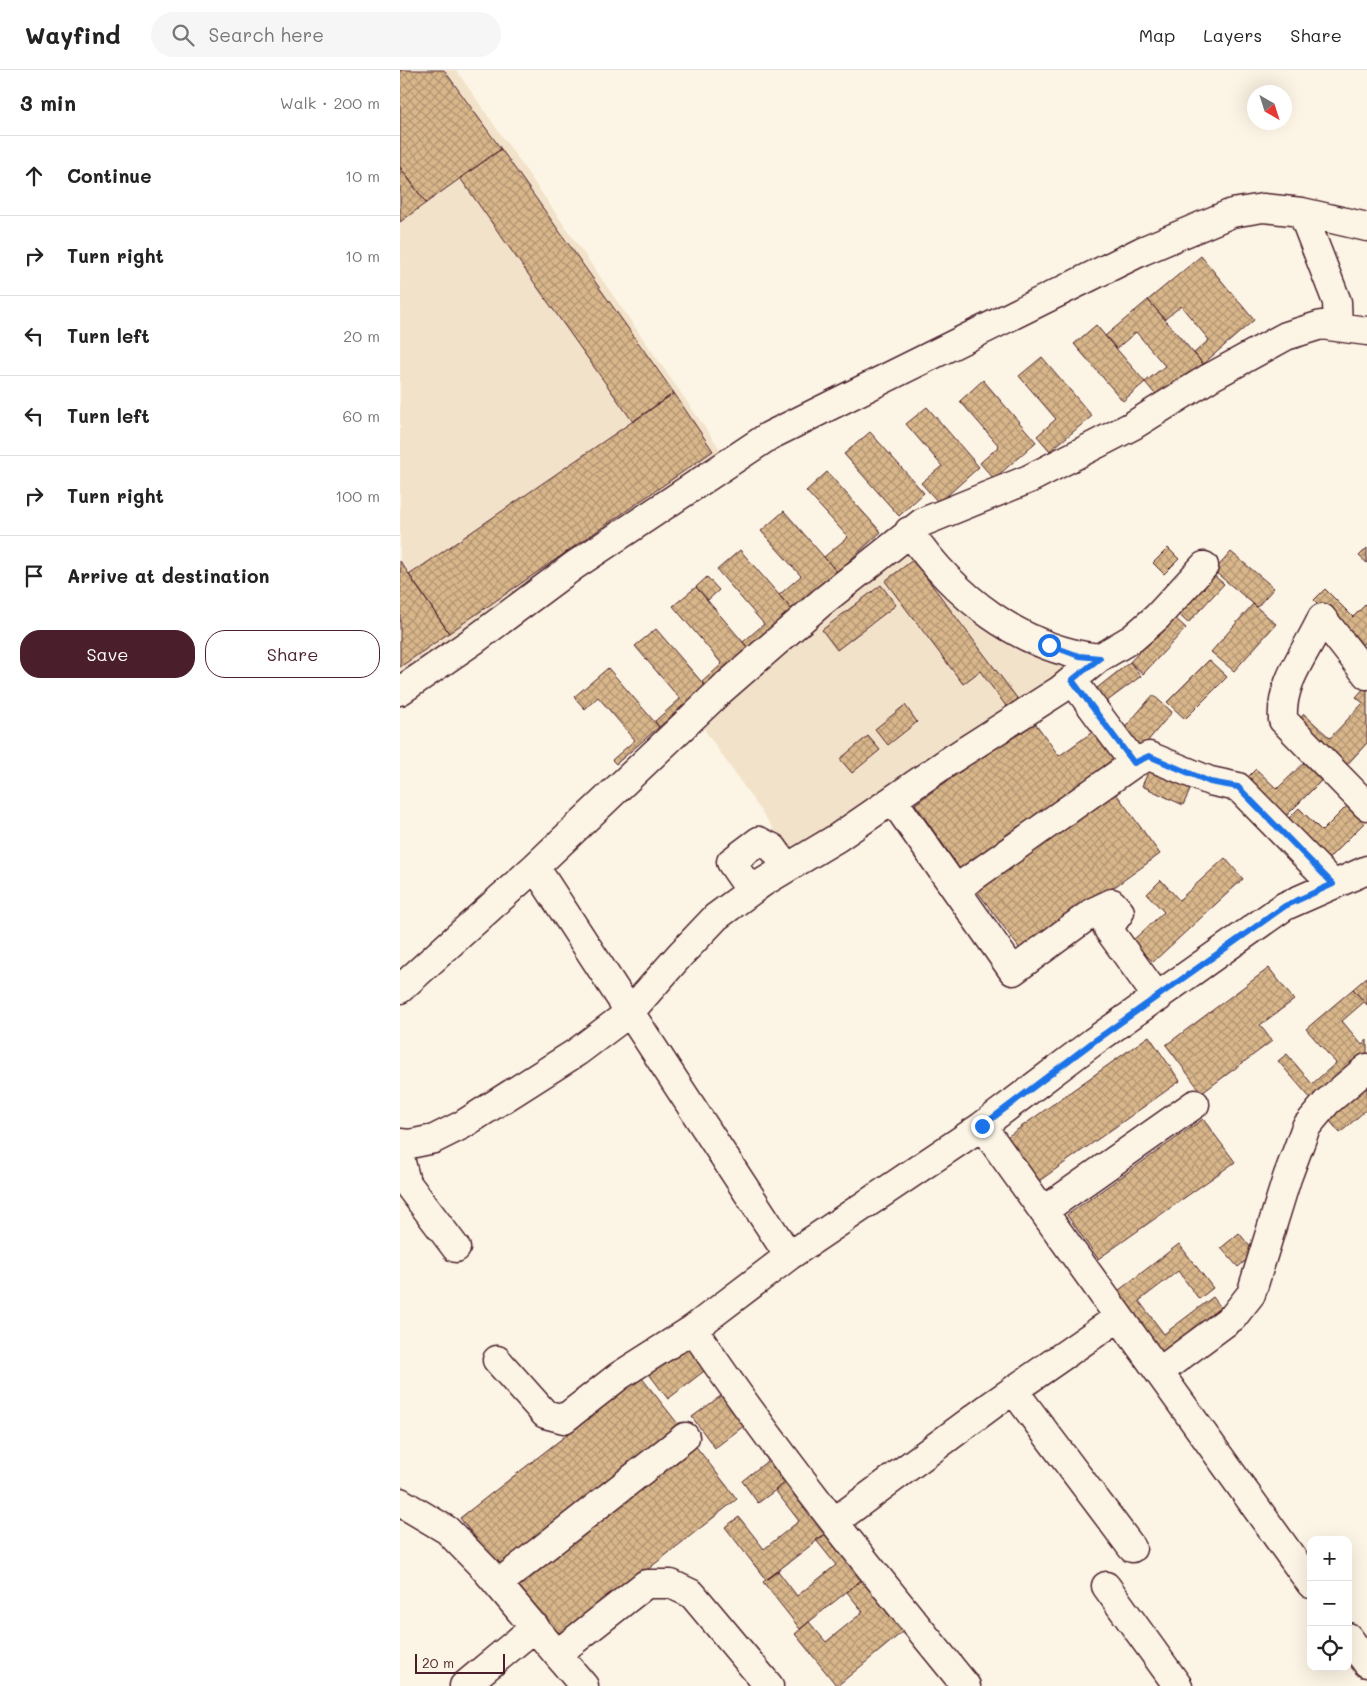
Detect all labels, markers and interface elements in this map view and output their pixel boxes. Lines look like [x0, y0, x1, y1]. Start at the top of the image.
search box [151, 12, 501, 57]
text: Wayfind [25, 19, 121, 50]
icon: search [169, 21, 197, 49]
text: Search here [209, 22, 324, 47]
text: Map [1139, 23, 1175, 47]
text: Layers [1203, 23, 1262, 47]
text: Share [1290, 23, 1342, 47]
north arrow [1247, 85, 1292, 130]
text: 3 min [20, 89, 76, 116]
text: Walk · 200 m [280, 92, 380, 113]
icon: ahead [20, 162, 48, 190]
text: Continue [67, 163, 152, 188]
text: 10 m [345, 165, 380, 186]
icon: right [20, 242, 48, 270]
text: Turn right [67, 243, 164, 268]
text: 10 m [345, 245, 380, 266]
icon: left [20, 322, 48, 350]
text: Turn left [67, 323, 150, 348]
text: 20 m [343, 325, 380, 346]
icon: left [20, 402, 48, 430]
text: Turn left [67, 403, 150, 428]
text: 60 m [343, 405, 380, 426]
icon: right [20, 482, 48, 510]
text: Turn right [67, 483, 164, 508]
text: 100 m [335, 485, 380, 506]
icon: arrive [20, 562, 48, 590]
text: Arrive at destination [67, 563, 270, 588]
button: Save [20, 630, 195, 678]
button: Share [205, 630, 380, 678]
route start [1038, 634, 1061, 657]
route end [971, 1115, 994, 1138]
map controls [1307, 1536, 1352, 1671]
button: + [1307, 1536, 1352, 1581]
button: − [1307, 1581, 1352, 1626]
button: locate [1307, 1626, 1352, 1671]
scale bar [415, 1651, 505, 1674]
text: 20 m [422, 1653, 454, 1672]

